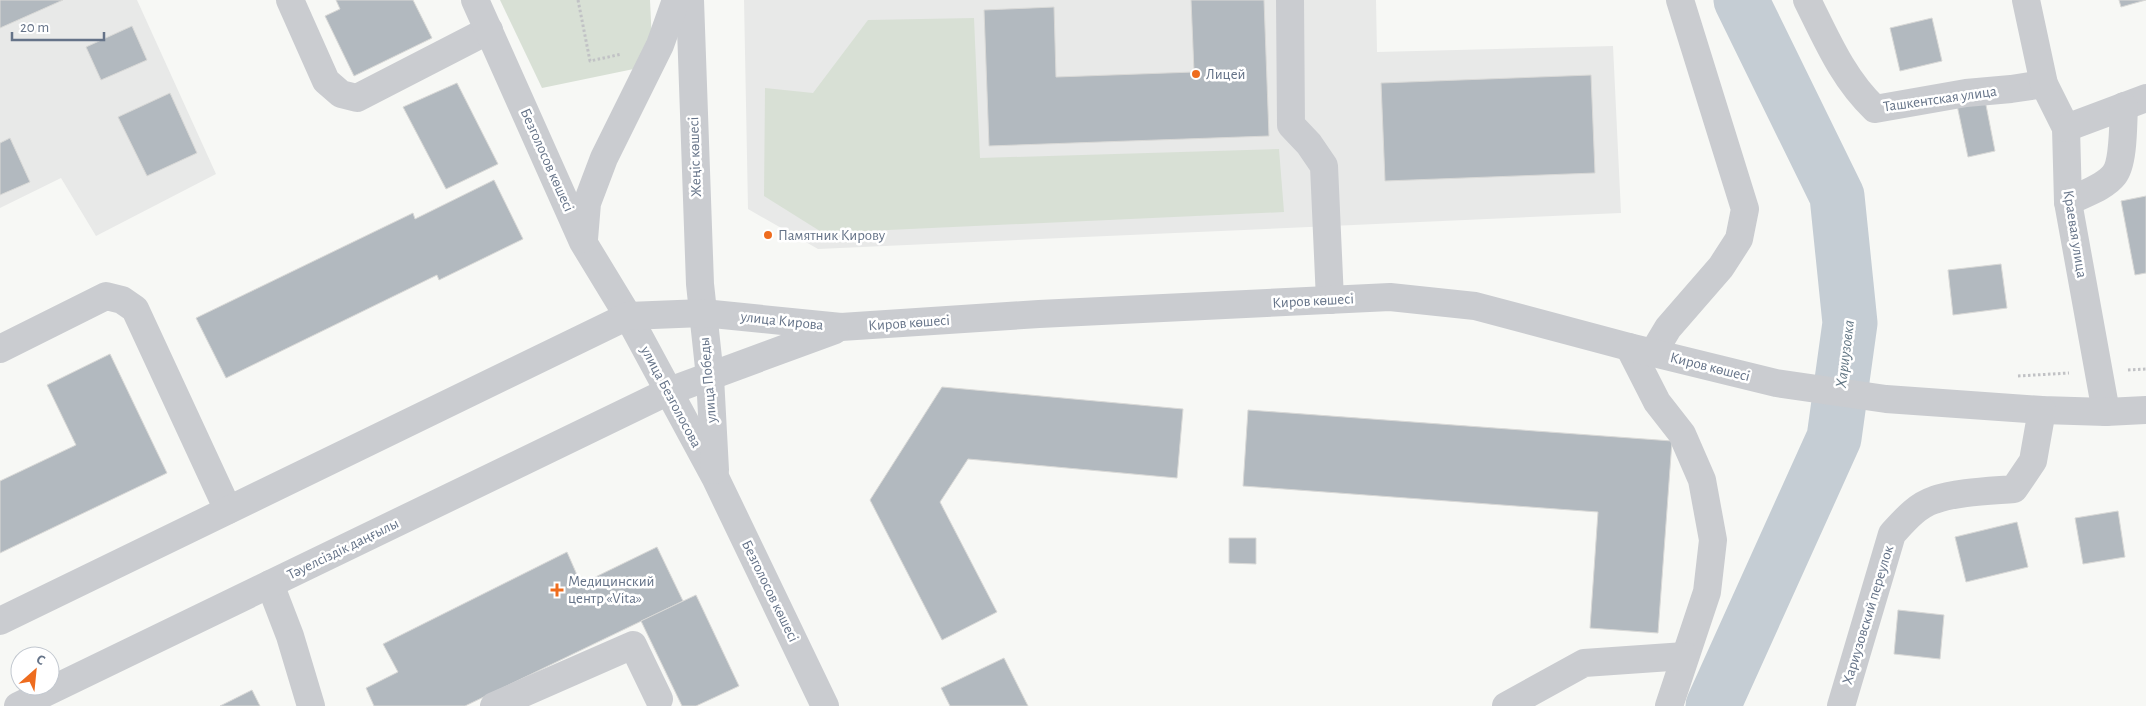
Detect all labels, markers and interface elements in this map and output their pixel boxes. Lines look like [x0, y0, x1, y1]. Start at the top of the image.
scale bar [12, 10, 105, 42]
text: 20 m [20, 20, 49, 35]
place label: Лицей [1206, 67, 1246, 82]
marker: Лицей [1190, 68, 1202, 80]
street label: Ташкентская улица [1882, 84, 1998, 114]
street label: Безголосов көшесі [518, 106, 576, 214]
street label: Жеңіс көшесі [686, 117, 704, 197]
street label: Краевая улица [2061, 189, 2089, 279]
place label: Памятник Кирову [778, 228, 886, 243]
marker: Памятник Кирову [762, 229, 774, 241]
street label: Киров көшесі [1272, 291, 1354, 311]
street label: улица Кирова [739, 309, 824, 333]
street label: Киров көшесі [868, 313, 950, 333]
water label: Хариузовка [1833, 319, 1858, 389]
street label: улица Победы [697, 336, 719, 425]
street label: улица Безголосова [637, 343, 704, 450]
street label: Киров көшесі [1669, 350, 1751, 384]
street label: Тәуелсіздік даңғылы [285, 516, 401, 582]
street label: Безголосов көшесі [739, 538, 801, 644]
street label: Хариузовский переулок [1840, 544, 1896, 686]
place label: Медицинский центр «Vita» [568, 574, 654, 606]
marker: Медицинский центр «Vita» [550, 583, 564, 597]
north arrow [10, 646, 60, 696]
text: С [34, 652, 47, 668]

